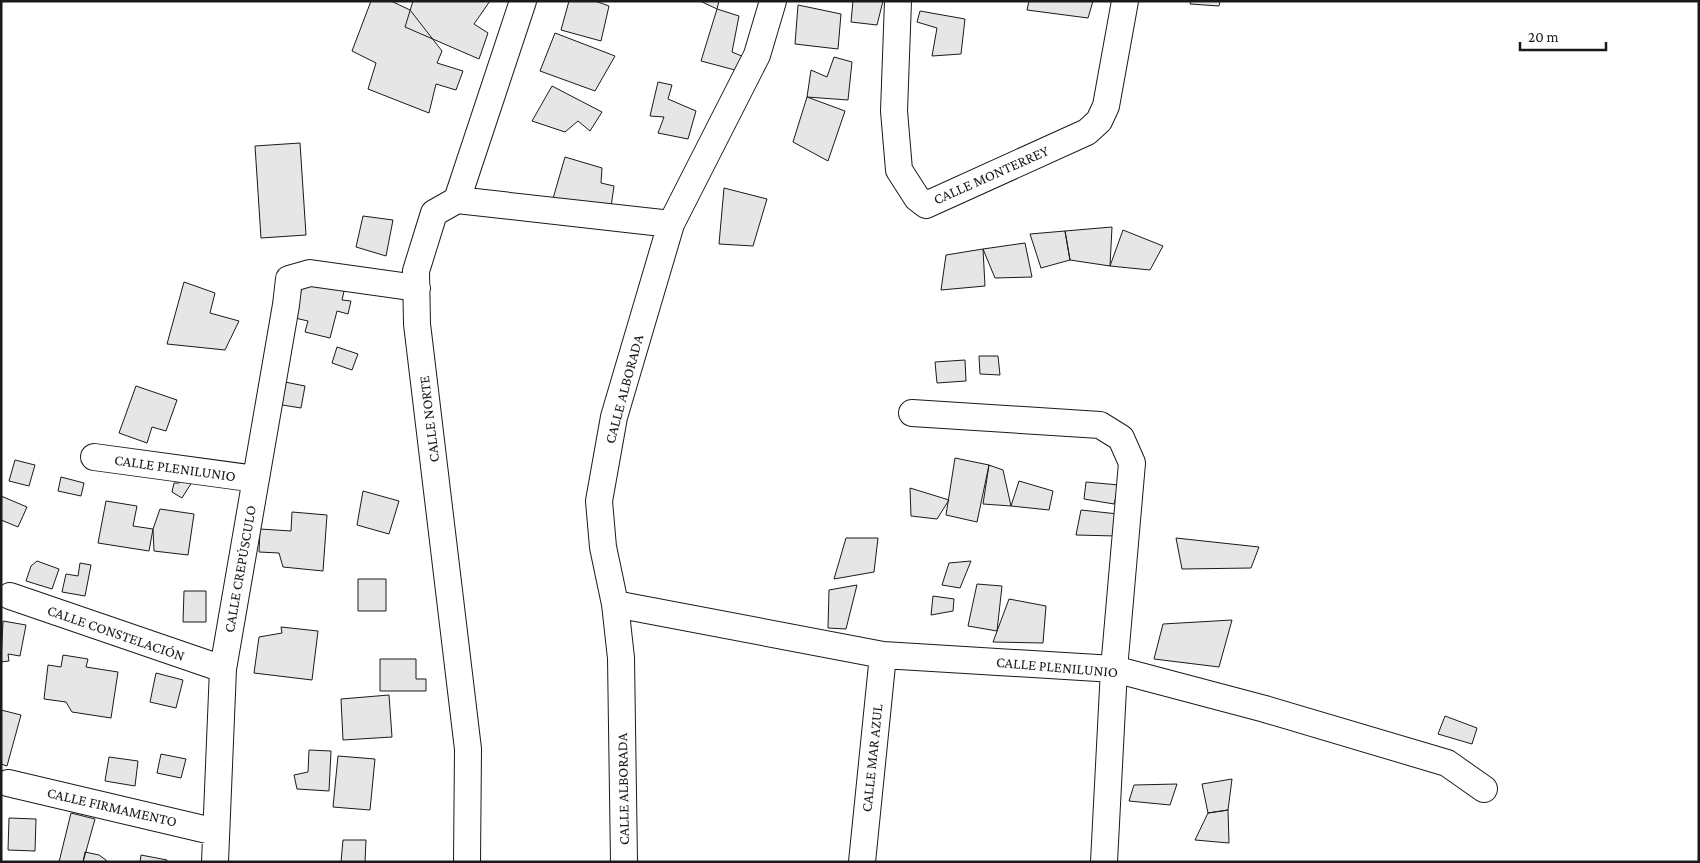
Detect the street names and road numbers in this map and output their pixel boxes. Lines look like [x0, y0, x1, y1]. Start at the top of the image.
street label: CALLE MONTERREY [931, 142, 1051, 208]
street label: CALLE ALBORADA [602, 332, 646, 445]
street label: CALLE NORTE [416, 375, 442, 463]
street label: CALLE PLENILUNIO [113, 452, 237, 484]
street label: CALLE CREPÚSCULO [221, 504, 259, 634]
street label: CALLE CONSTELACIÓN [45, 602, 187, 664]
street label: CALLE PLENILUNIO [995, 654, 1119, 680]
street label: CALLE MAR AZUL [858, 703, 886, 813]
street label: CALLE ALBORADA [614, 732, 632, 845]
street label: CALLE FIRMAMENTO [45, 784, 179, 830]

